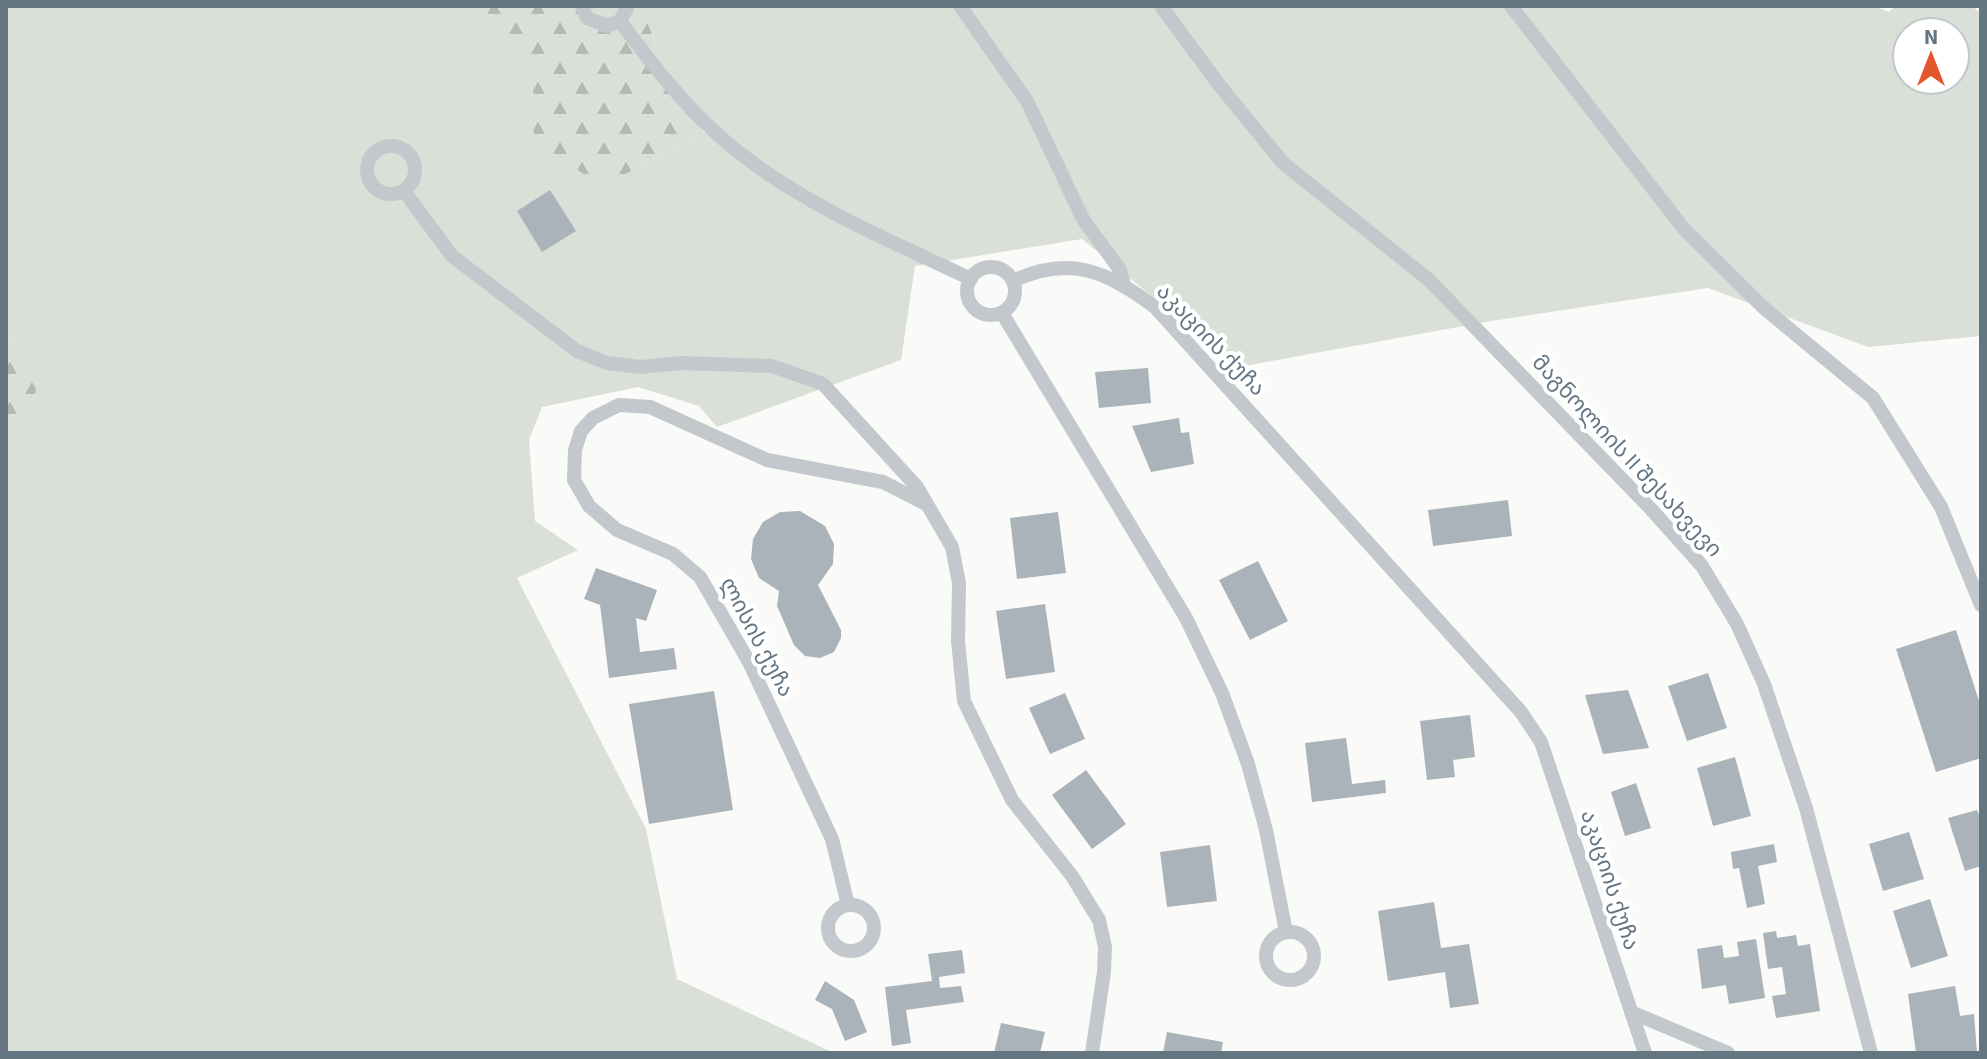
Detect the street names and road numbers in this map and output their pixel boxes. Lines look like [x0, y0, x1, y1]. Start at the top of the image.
street label: აკაციის ქუჩა [1149, 277, 1273, 403]
street label: მაგნოლიის II შესახვევი [1524, 348, 1730, 564]
street label: ლისის ქუჩა [712, 571, 802, 703]
street label: აკაციის ქუჩა [1572, 806, 1648, 954]

